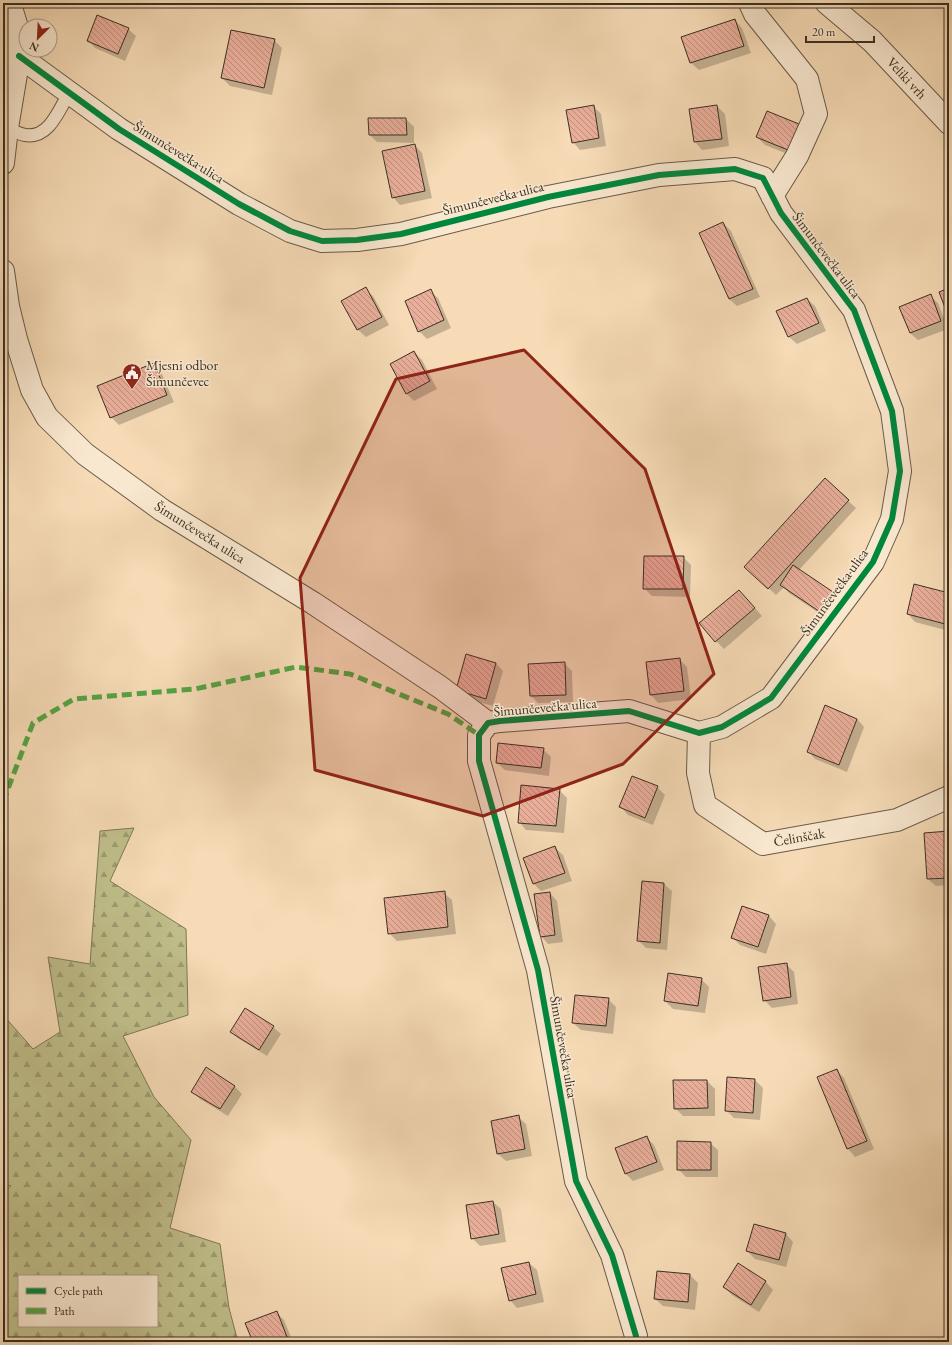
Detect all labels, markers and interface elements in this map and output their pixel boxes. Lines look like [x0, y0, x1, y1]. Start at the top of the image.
north arrow [18, 18, 58, 58]
scale bar [806, 18, 874, 44]
text: 20 m [812, 24, 836, 40]
text: N [27, 39, 41, 55]
street label: Veliki vrh [883, 53, 931, 103]
street label: Šimunčevečka ulica [130, 117, 228, 187]
street label: Šimunčevečka ulica [441, 177, 546, 219]
street label: Šimunčevečka ulica [789, 208, 866, 302]
place label: Mjesni odbor Šimunčevec [146, 356, 219, 390]
public building icon: Mjesni odbor Šimunčevec [121, 362, 143, 390]
street label: Šimunčevečka ulica [151, 497, 249, 567]
street label: Šimunčevečka ulica [796, 545, 872, 639]
street label: Šimunčevečka ulica [493, 693, 598, 720]
street label: Čelinščak [772, 824, 826, 850]
street label: Šimunčevečka ulica [546, 994, 582, 1100]
legend [18, 1275, 158, 1327]
text: Cycle path [54, 1283, 103, 1299]
text: Path [54, 1303, 75, 1319]

